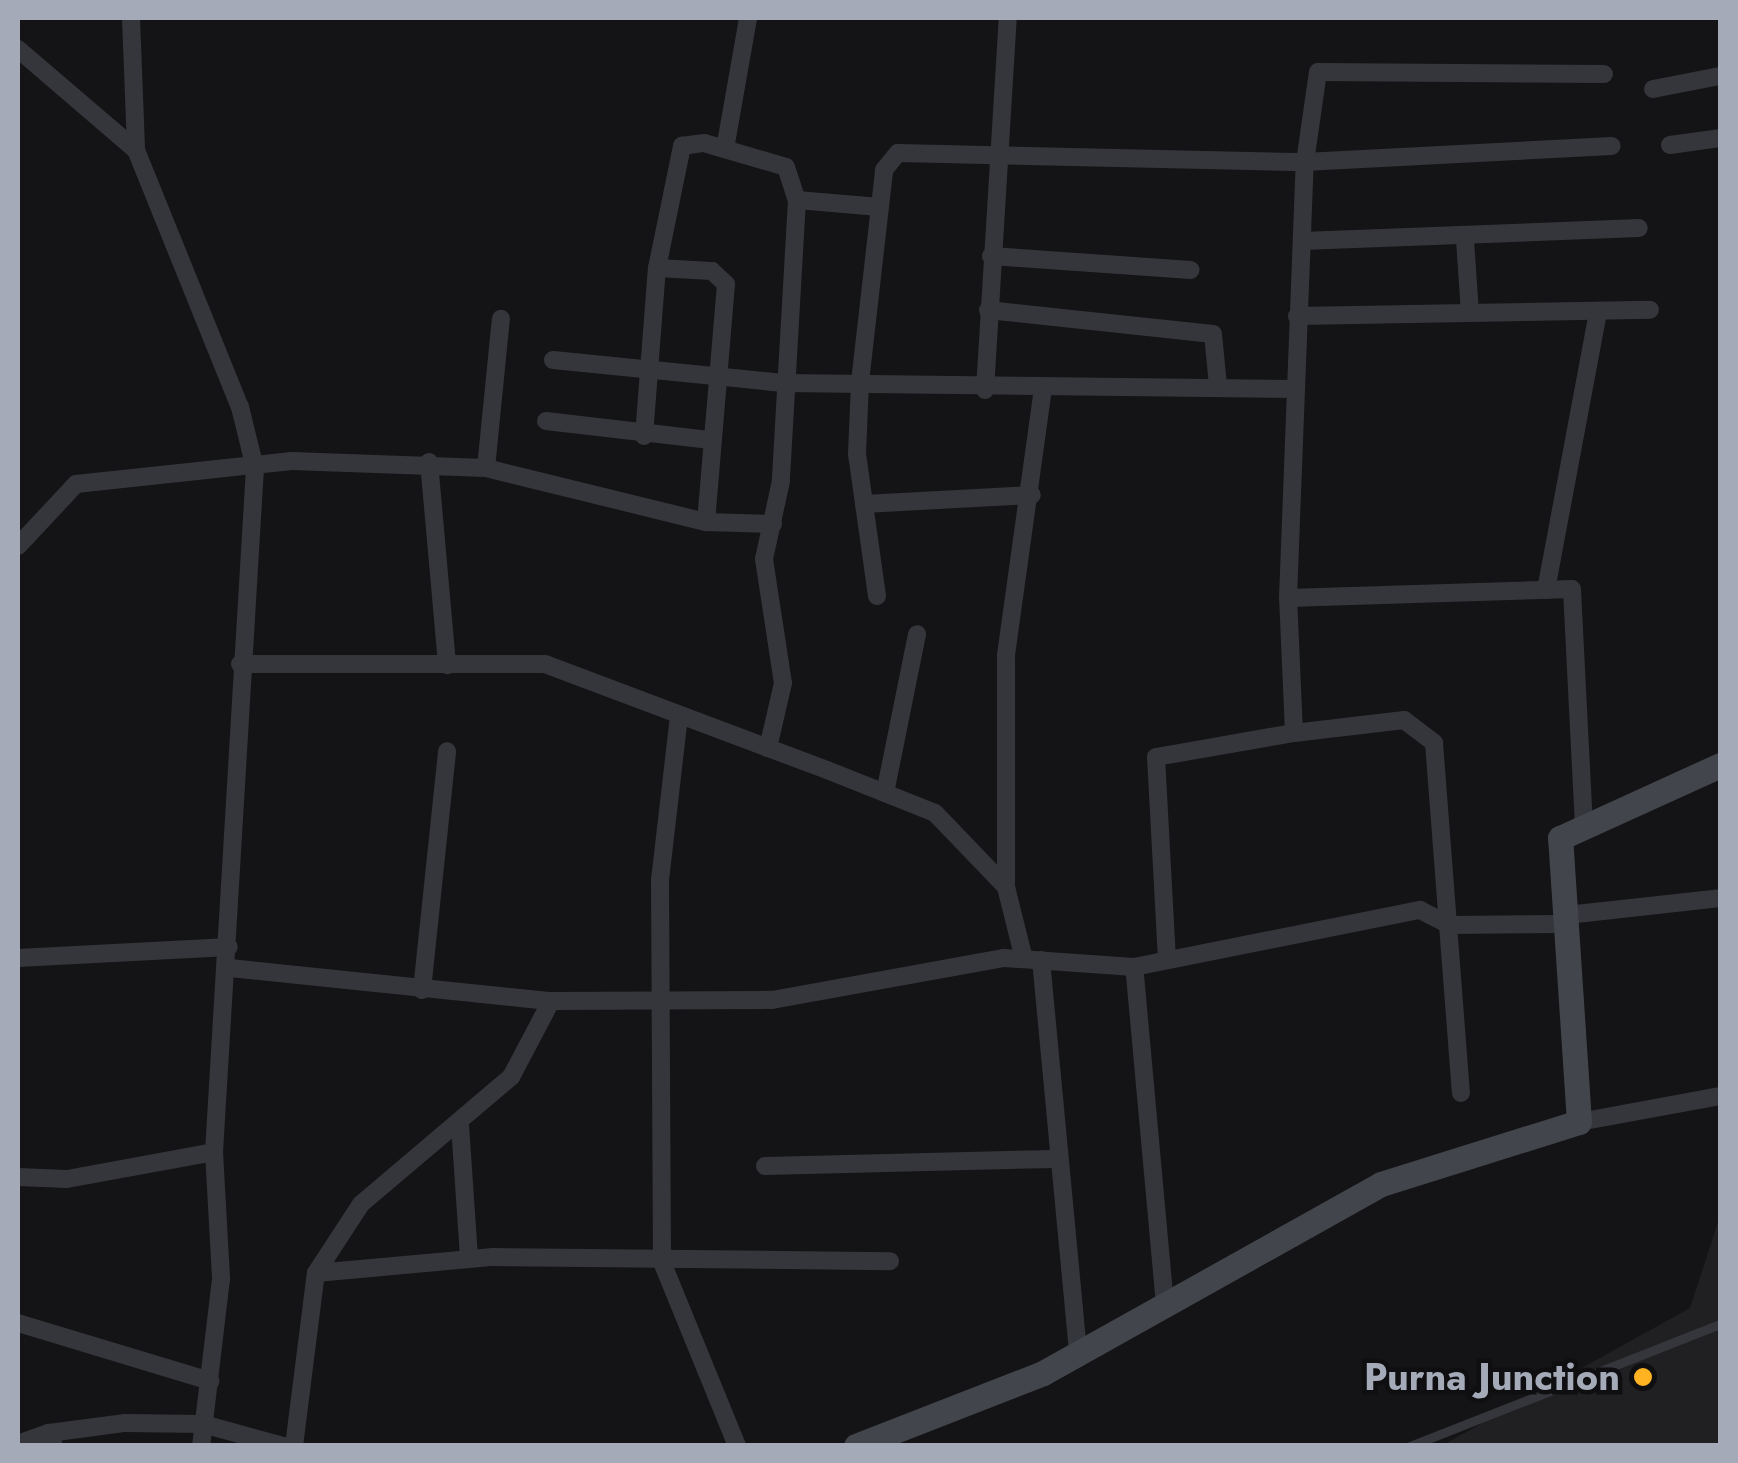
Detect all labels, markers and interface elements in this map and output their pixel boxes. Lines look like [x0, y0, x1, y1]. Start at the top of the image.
place label: Purna Junction [1364, 1354, 1620, 1400]
marker: Purna Junction [1630, 1364, 1656, 1390]

